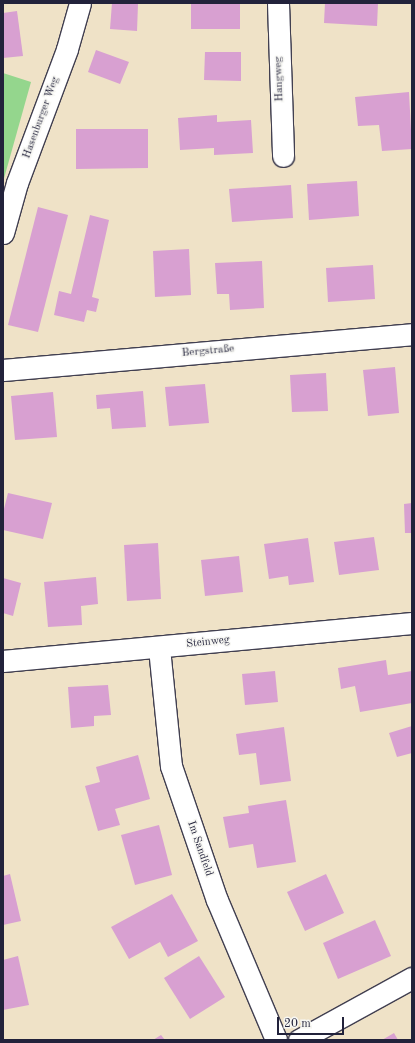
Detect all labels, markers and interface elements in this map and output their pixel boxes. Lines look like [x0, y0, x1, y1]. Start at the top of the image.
street label: Hangweg [273, 56, 287, 102]
street label: Hasenburger Weg [21, 75, 63, 161]
street label: Bergstraße [181, 343, 235, 361]
street label: Steinweg [186, 634, 230, 652]
street label: Im Sandfeld [183, 820, 215, 878]
scale bar [279, 1009, 346, 1035]
text: 20 m [284, 1018, 311, 1030]

